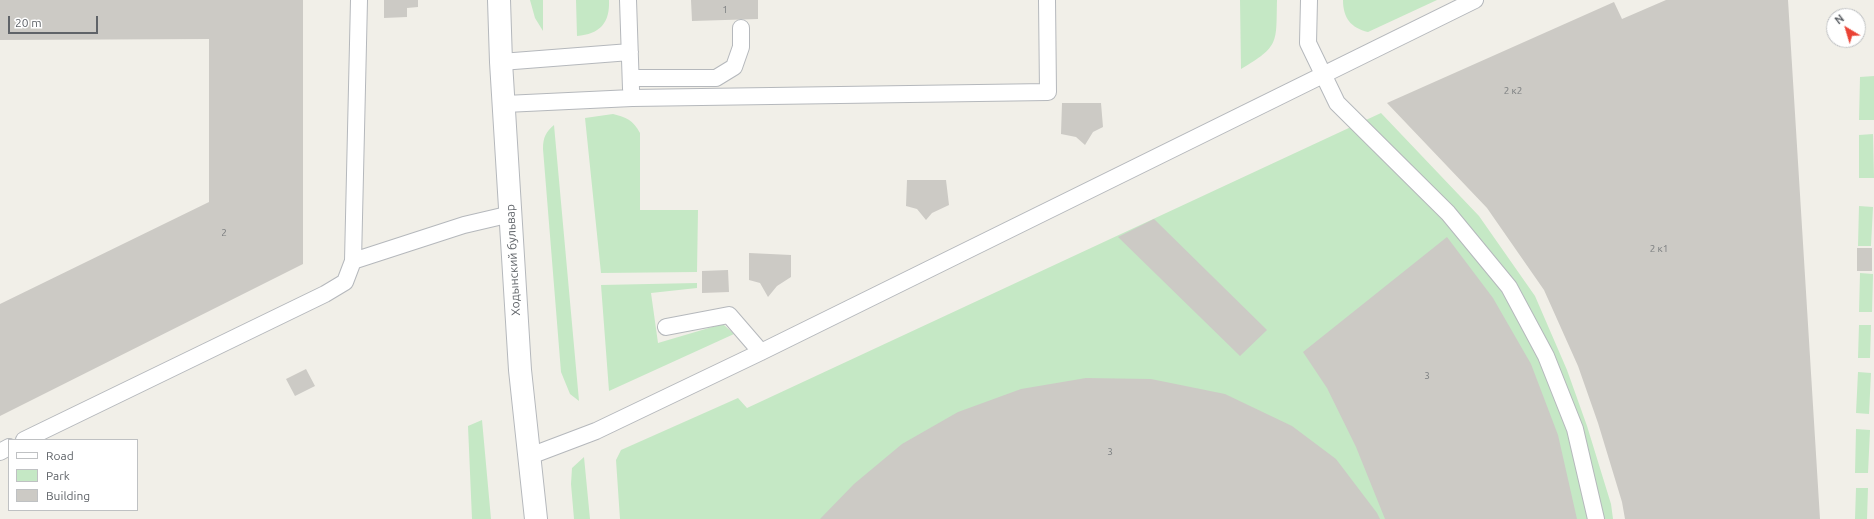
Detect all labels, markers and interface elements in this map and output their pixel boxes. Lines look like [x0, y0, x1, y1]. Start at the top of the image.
house number: 1 [722, 4, 728, 16]
scale bar [10, 8, 100, 34]
north arrow [1826, 8, 1866, 48]
text: N [1832, 12, 1846, 27]
text: 20 m [15, 16, 42, 29]
house number: 2 к2 [1504, 85, 1522, 97]
street label: Ходынский бульвар [503, 204, 523, 316]
house number: 2 [221, 227, 227, 239]
house number: 2 к1 [1650, 243, 1668, 255]
house number: 3 [1424, 370, 1430, 382]
legend [8, 439, 138, 511]
house number: 3 [1107, 446, 1113, 458]
text: Road [46, 449, 74, 462]
text: Park [46, 469, 70, 482]
text: Building [46, 489, 90, 502]

